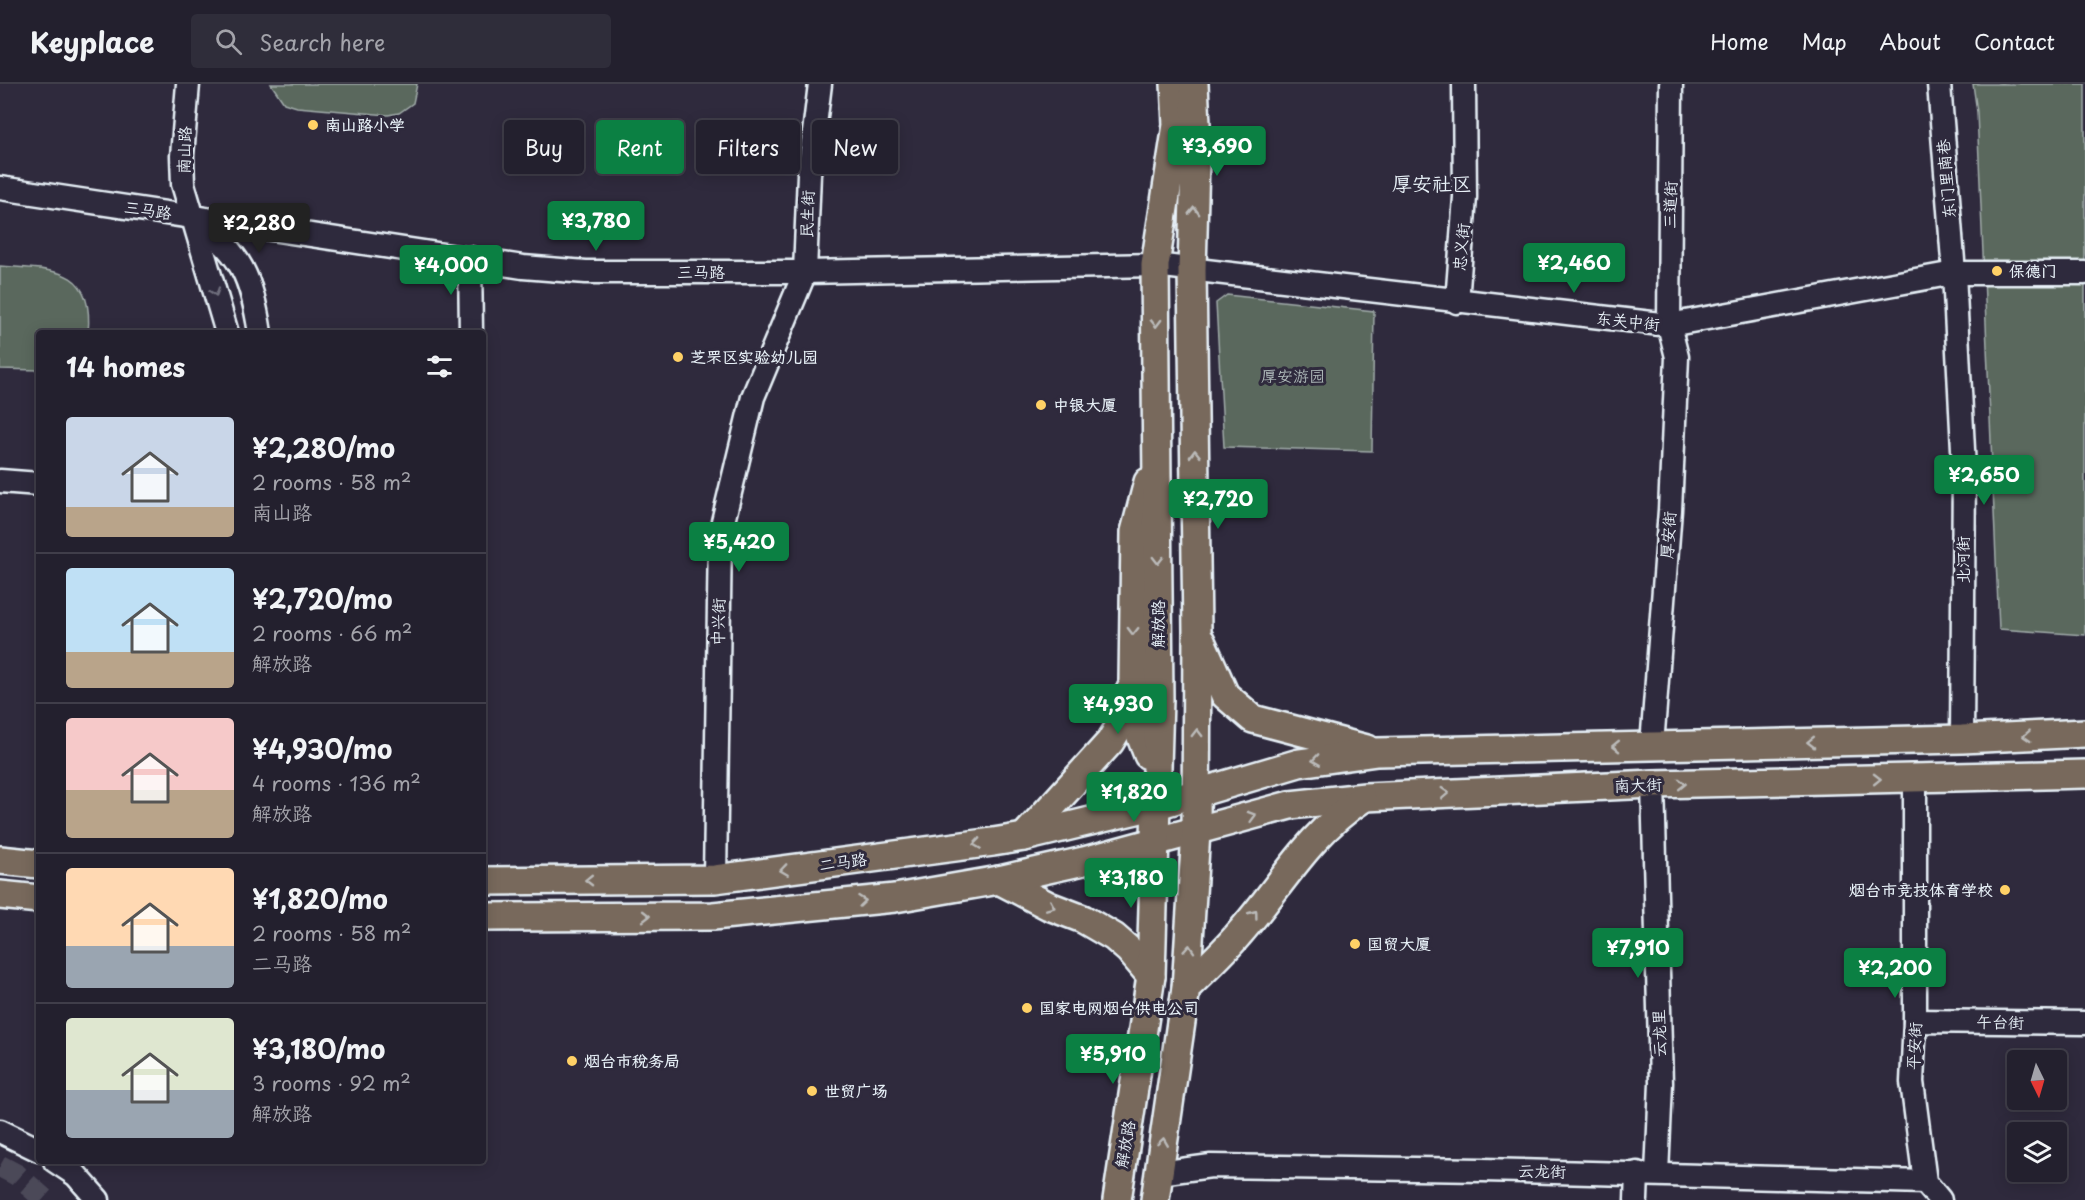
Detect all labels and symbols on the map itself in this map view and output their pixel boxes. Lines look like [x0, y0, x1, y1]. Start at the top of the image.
place label: 南山路小学 [325, 112, 405, 136]
marker: 南山路小学 [306, 118, 320, 132]
street label: 南山路 [170, 126, 196, 174]
pin: ¥3,690 [1168, 126, 1266, 177]
street label: 东门里南巷 [1930, 138, 1960, 220]
district label: 厚安社区 [1392, 168, 1472, 198]
street label: 三道街 [1657, 181, 1681, 229]
street label: 民生街 [793, 190, 819, 238]
street label: 三马路 [123, 194, 174, 224]
pin: ¥3,780 [547, 201, 645, 252]
pin: ¥2,280 [210, 203, 308, 254]
one-way arrow [1187, 207, 1200, 216]
street label: 忠义街 [1446, 222, 1474, 272]
pin: ¥2,460 [1525, 243, 1623, 294]
pin: ¥4,000 [402, 245, 500, 296]
place label: 保德门 [2009, 258, 2057, 282]
street label: 三马路 [677, 259, 725, 283]
marker: 保德门 [1990, 264, 2004, 278]
one-way arrow [208, 286, 221, 297]
street label: 东关中街 [1595, 305, 1661, 335]
one-way arrow [1150, 319, 1162, 328]
place label: 芝罘区实验幼儿园 [690, 344, 818, 368]
marker: 芝罘区实验幼儿园 [671, 350, 685, 364]
park label: 厚安游园 [1261, 363, 1325, 387]
place label: 中银大厦 [1053, 392, 1117, 416]
marker: 中银大厦 [1034, 398, 1048, 412]
one-way arrow [1189, 450, 1201, 459]
pin: ¥2,650 [1935, 455, 2033, 506]
pin: ¥2,720 [1169, 479, 1267, 530]
street label: 厚安街 [1653, 510, 1681, 560]
pin: ¥5,420 [690, 522, 788, 573]
street label: 北河街 [1950, 536, 1974, 584]
one-way arrow [1152, 556, 1164, 565]
street label: 中兴街 [705, 598, 729, 646]
street label: 解放路 [1145, 600, 1169, 648]
one-way arrow [1127, 627, 1140, 636]
pin: ¥4,930 [1069, 684, 1167, 735]
one-way arrow [1191, 729, 1203, 738]
one-way arrow [2022, 729, 2031, 742]
one-way arrow [1806, 736, 1815, 748]
one-way arrow [1611, 740, 1620, 752]
one-way arrow [1312, 754, 1321, 766]
street label: 南大街 [1614, 771, 1662, 797]
pin: ¥1,820 [1085, 772, 1183, 823]
one-way arrow [1872, 773, 1881, 785]
one-way arrow [1677, 777, 1686, 790]
one-way arrow [1441, 787, 1450, 800]
one-way arrow [1246, 811, 1257, 823]
one-way arrow [972, 838, 982, 850]
street label: 二马路 [817, 846, 868, 876]
pin: ¥3,180 [1082, 858, 1180, 909]
one-way arrow [779, 863, 788, 876]
one-way arrow [585, 874, 594, 886]
place label: 烟台市竞技体育学校 [1849, 877, 1993, 901]
marker: 烟台市竞技体育学校 [1998, 883, 2012, 897]
one-way arrow [857, 895, 866, 908]
one-way arrow [1044, 899, 1055, 911]
one-way arrow [642, 910, 651, 922]
one-way arrow [1247, 910, 1258, 921]
pin: ¥7,910 [1589, 928, 1687, 979]
place label: 国贸大厦 [1367, 931, 1431, 955]
marker: 国贸大厦 [1348, 937, 1362, 951]
one-way arrow [1182, 944, 1195, 953]
pin: ¥2,200 [1846, 948, 1944, 999]
place label: 国家电网烟台供电公司 [1039, 995, 1199, 1019]
marker: 国家电网烟台供电公司 [1020, 1001, 1034, 1015]
street label: 云龙里 [1646, 1009, 1670, 1057]
street label: 午台街 [1976, 1009, 2024, 1033]
street label: 平安街 [1900, 1021, 1926, 1071]
pin: ¥5,910 [1064, 1034, 1162, 1085]
place label: 烟台市税务局 [584, 1048, 680, 1072]
north arrow [2007, 1050, 2067, 1110]
marker: 烟台市税务局 [565, 1054, 579, 1068]
place label: 世贸广场 [824, 1078, 888, 1102]
marker: 世贸广场 [805, 1084, 819, 1098]
street label: 解放路 [1108, 1118, 1140, 1170]
one-way arrow [1157, 1137, 1169, 1147]
street label: 云龙街 [1518, 1158, 1566, 1182]

